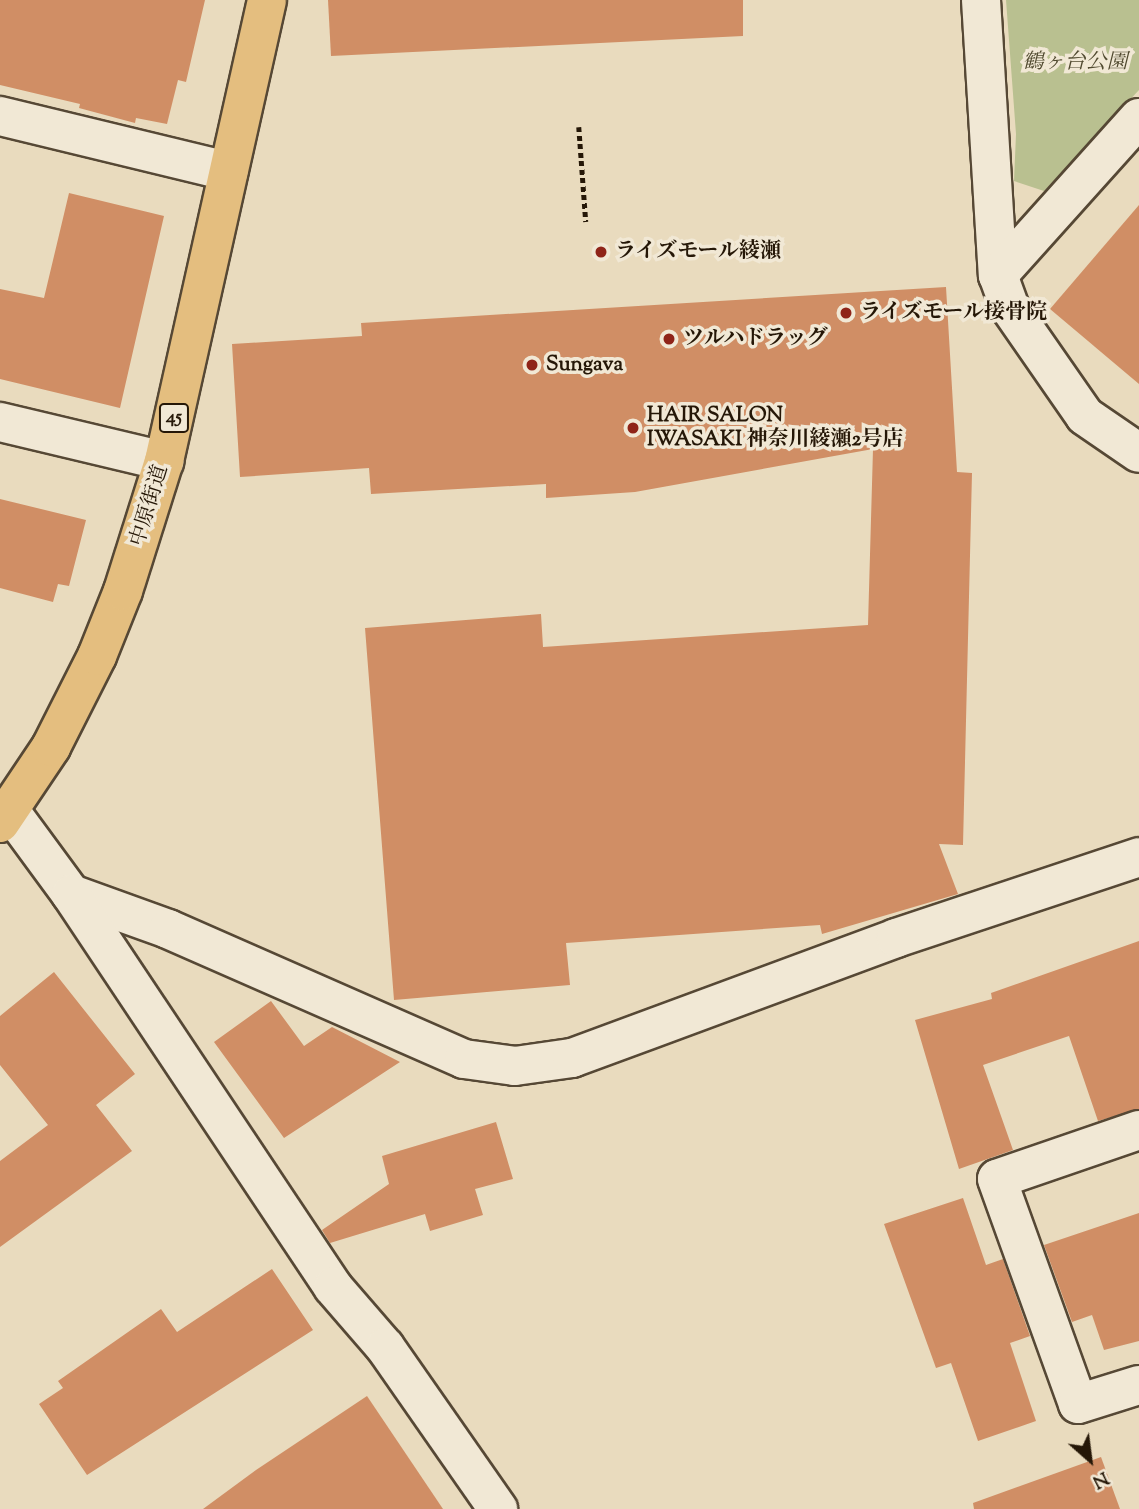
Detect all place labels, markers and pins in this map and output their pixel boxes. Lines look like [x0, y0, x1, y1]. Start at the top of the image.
place label: ライズモール綾瀬 [615, 239, 782, 265]
marker: ライズモール綾瀬 [593, 244, 609, 260]
place label: ライズモール接骨院 [860, 300, 1048, 326]
marker: ライズモール接骨院 [838, 305, 854, 321]
place label: ツルハドラッグ [683, 326, 830, 352]
marker: ツルハドラッグ [661, 331, 677, 347]
place label: Sungava [546, 352, 623, 378]
marker: Sungava [524, 357, 540, 373]
place label: HAIR SALON IWASAKI 神奈川綾瀬2号店 [647, 403, 903, 453]
marker: HAIR SALON IWASAKI 神奈川綾瀬2号店 [625, 420, 641, 436]

